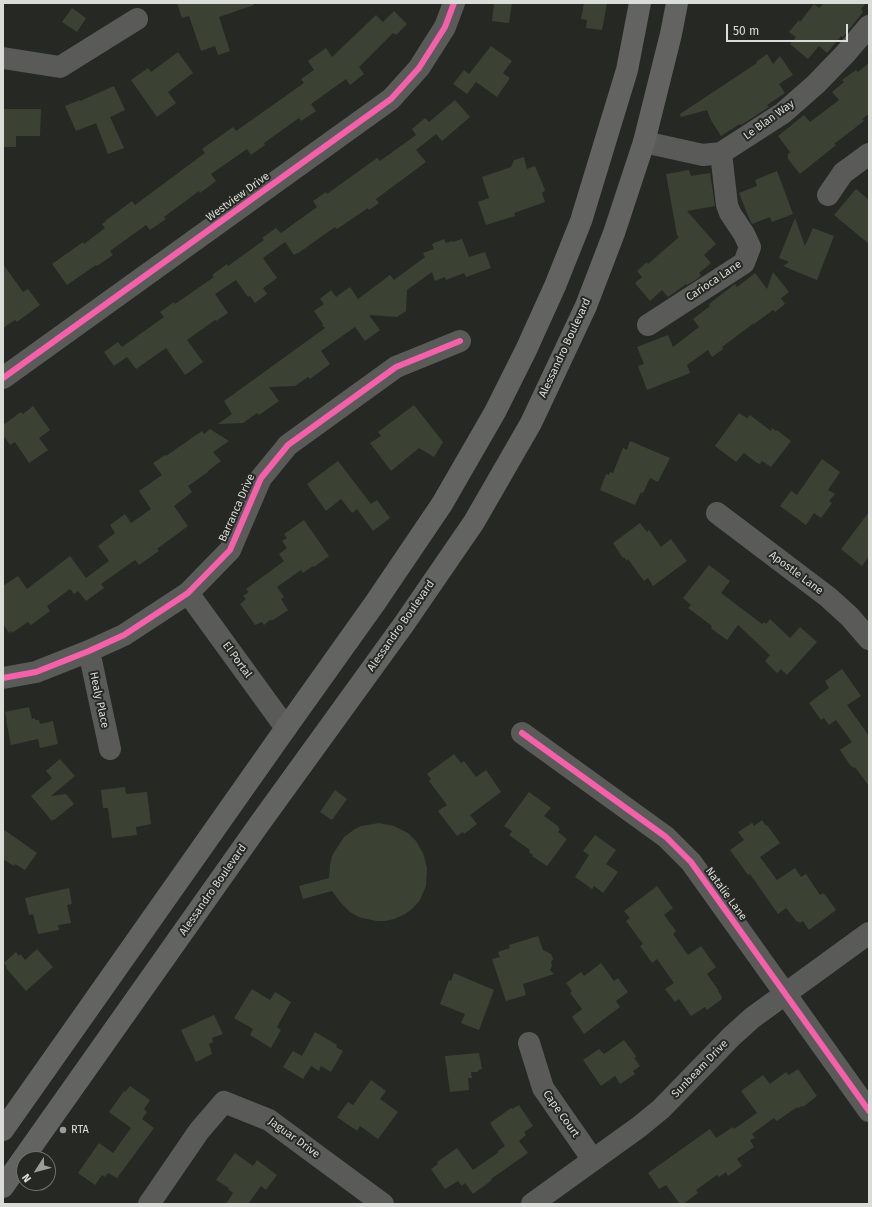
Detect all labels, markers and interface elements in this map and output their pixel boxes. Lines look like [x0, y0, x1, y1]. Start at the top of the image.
scale bar [728, 16, 850, 42]
text: 50 m [733, 24, 759, 38]
street label: Le Blan Way [741, 97, 797, 143]
street label: Westview Drive [204, 170, 272, 224]
street label: Carioca Lane [684, 258, 744, 304]
street label: Alessandro Boulevard [536, 296, 594, 400]
street label: Barranca Drive [216, 472, 258, 544]
street label: Apostle Lane [766, 548, 826, 598]
street label: Alessandro Boulevard [365, 578, 437, 674]
street label: El Portal [219, 639, 255, 681]
street label: Healy Place [87, 671, 111, 729]
street label: Alessandro Boulevard [177, 842, 249, 938]
street label: Natalie Lane [702, 865, 750, 923]
street label: Sunbeam Drive [669, 1037, 731, 1101]
street label: Cape Court [540, 1088, 582, 1140]
street label: Jaguar Drive [266, 1115, 322, 1161]
place label: RTA [71, 1123, 89, 1137]
marker: RTA [58, 1125, 68, 1135]
north arrow [16, 1151, 56, 1191]
text: N [19, 1171, 34, 1185]

